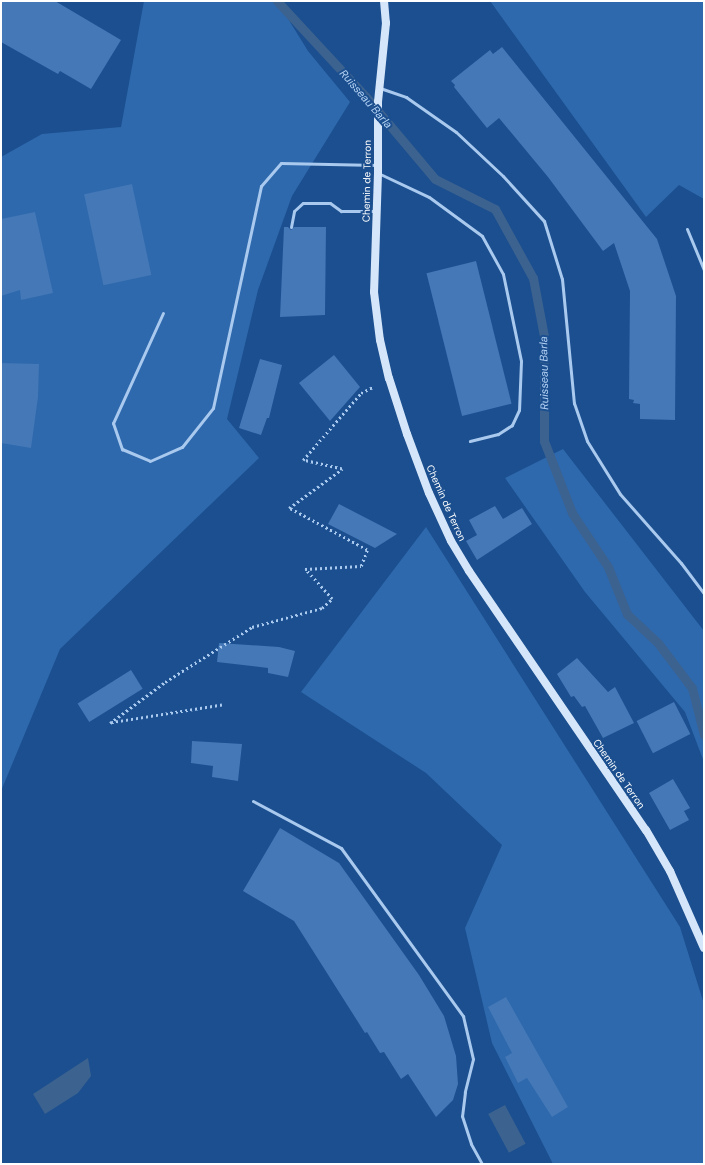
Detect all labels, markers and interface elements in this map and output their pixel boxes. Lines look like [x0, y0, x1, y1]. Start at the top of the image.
water label: Ruisseau Barla [337, 67, 395, 131]
street label: Chemin de Terron [360, 140, 374, 222]
water label: Ruisseau Barla [537, 336, 551, 410]
street label: Chemin de Terron [424, 463, 468, 543]
street label: Chemin de Terron [591, 737, 647, 811]

